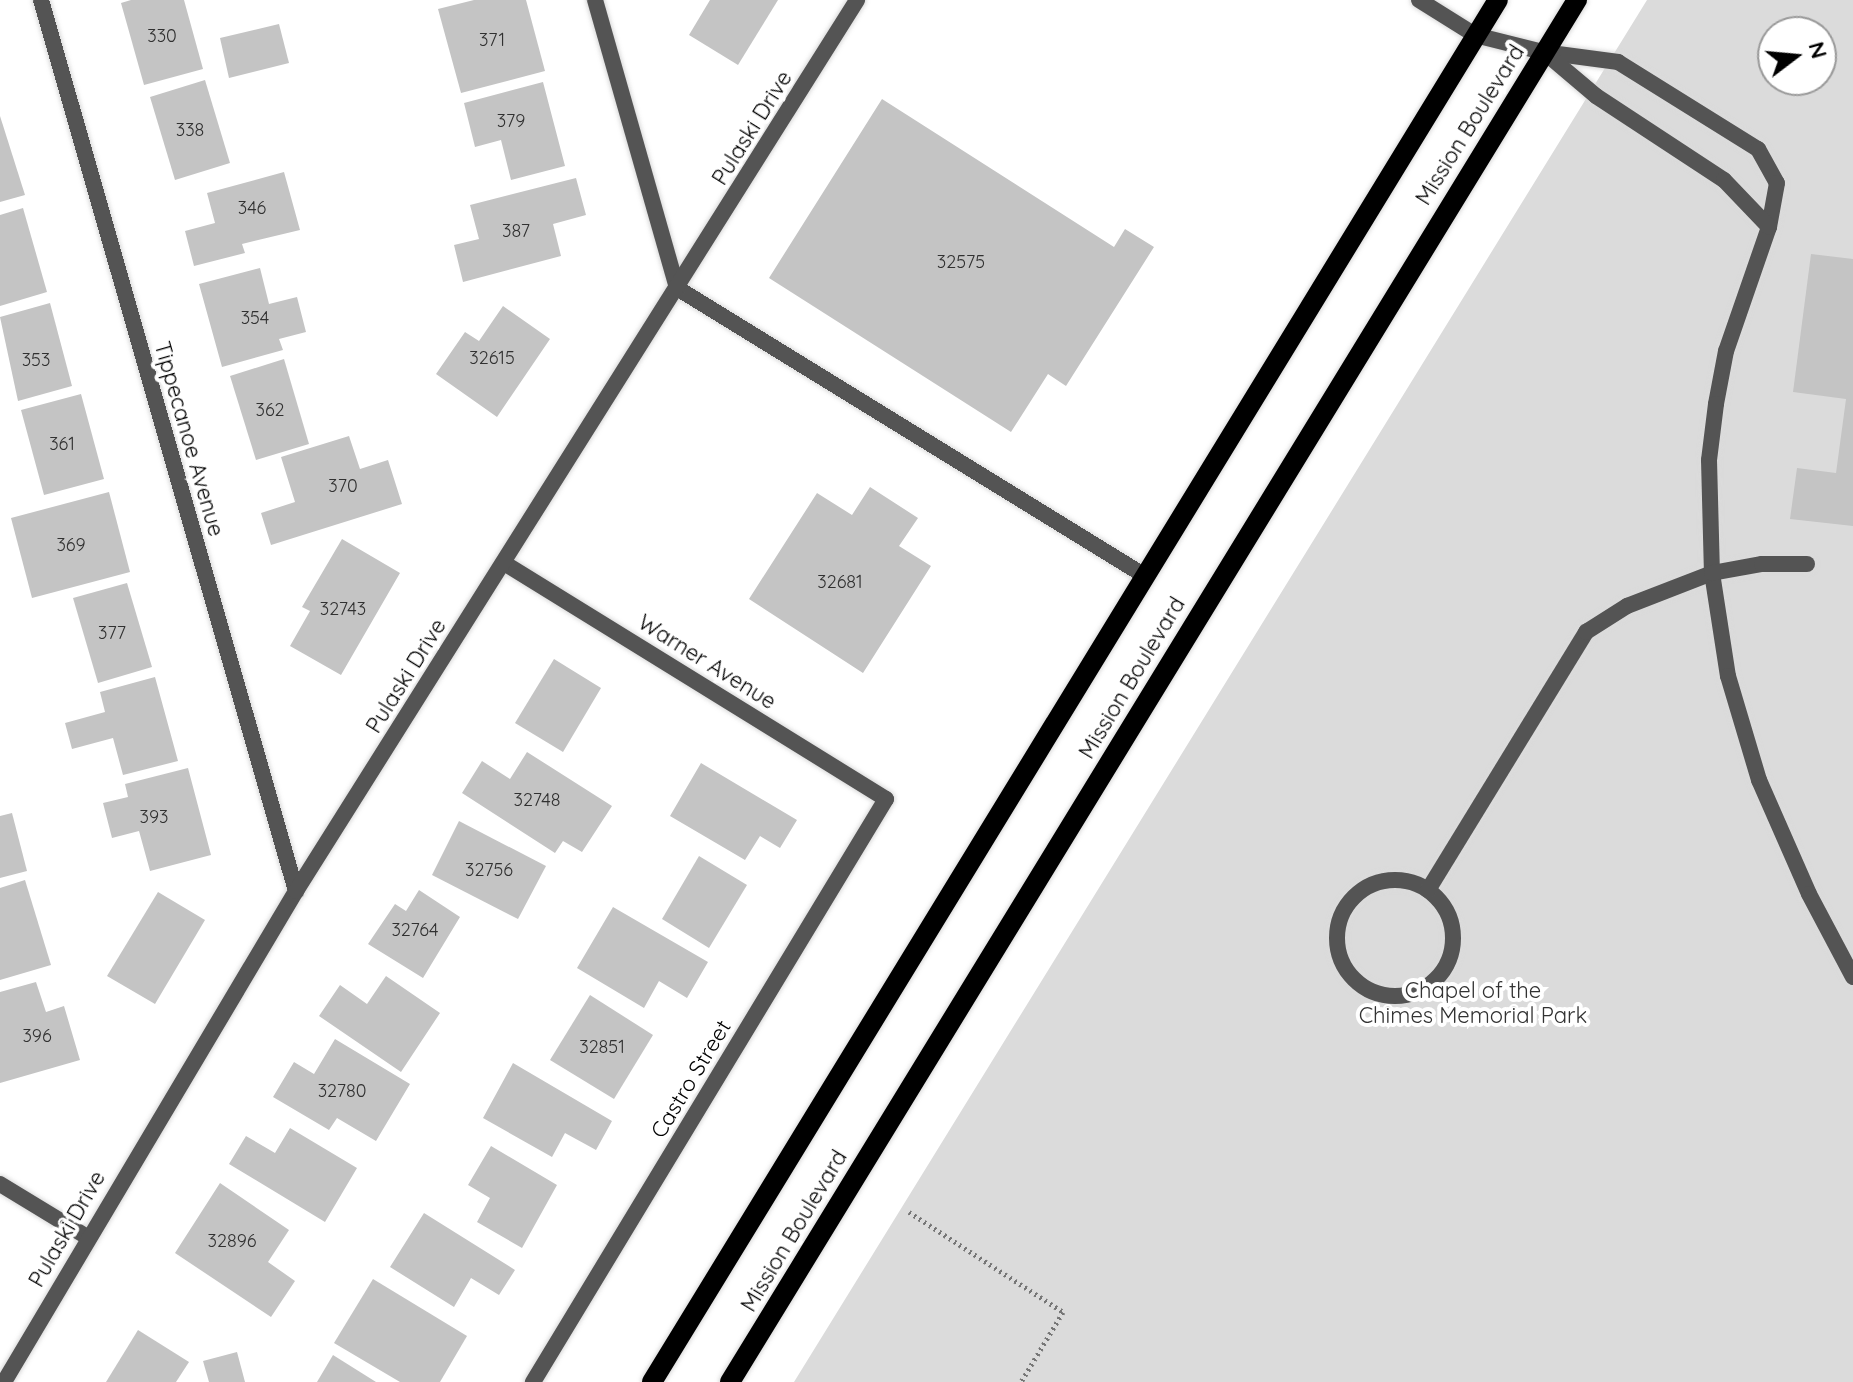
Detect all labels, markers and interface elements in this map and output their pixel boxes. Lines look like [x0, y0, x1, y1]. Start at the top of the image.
north arrow [1757, 16, 1837, 96]
house number: 330 [147, 25, 177, 47]
house number: 371 [479, 29, 505, 51]
text: N [1802, 38, 1834, 62]
street label: Mission Boulevard [1410, 40, 1530, 210]
street label: Pulaski Drive [706, 66, 798, 190]
house number: 379 [497, 110, 525, 132]
house number: 338 [176, 119, 204, 141]
house number: 346 [238, 197, 266, 219]
house number: 387 [502, 220, 530, 242]
house number: 32575 [937, 251, 985, 273]
house number: 354 [241, 307, 269, 329]
street label: Tippecanoe Avenue [149, 339, 229, 539]
house number: 32615 [469, 347, 515, 369]
house number: 353 [22, 349, 50, 371]
house number: 362 [255, 399, 285, 421]
house number: 361 [49, 433, 75, 455]
house number: 370 [328, 475, 358, 497]
house number: 369 [56, 534, 86, 556]
house number: 32681 [817, 571, 863, 593]
street label: Mission Boulevard [1073, 592, 1191, 764]
house number: 32743 [320, 598, 366, 620]
street label: Warner Avenue [633, 609, 781, 715]
street label: Pulaski Drive [360, 614, 452, 738]
house number: 377 [98, 622, 126, 644]
house number: 32748 [514, 789, 560, 811]
house number: 393 [140, 806, 168, 828]
house number: 32756 [465, 859, 513, 881]
house number: 32764 [391, 919, 439, 941]
park label: Chapel of the Chimes Memorial Park [1359, 977, 1587, 1028]
street label: Castro Street [645, 1015, 737, 1143]
house number: 396 [22, 1025, 52, 1047]
house number: 32851 [579, 1036, 625, 1058]
house number: 32780 [318, 1080, 366, 1102]
street label: Mission Boulevard [735, 1145, 853, 1317]
street label: Pulaski Drive [23, 1166, 111, 1292]
house number: 32896 [208, 1230, 256, 1252]

